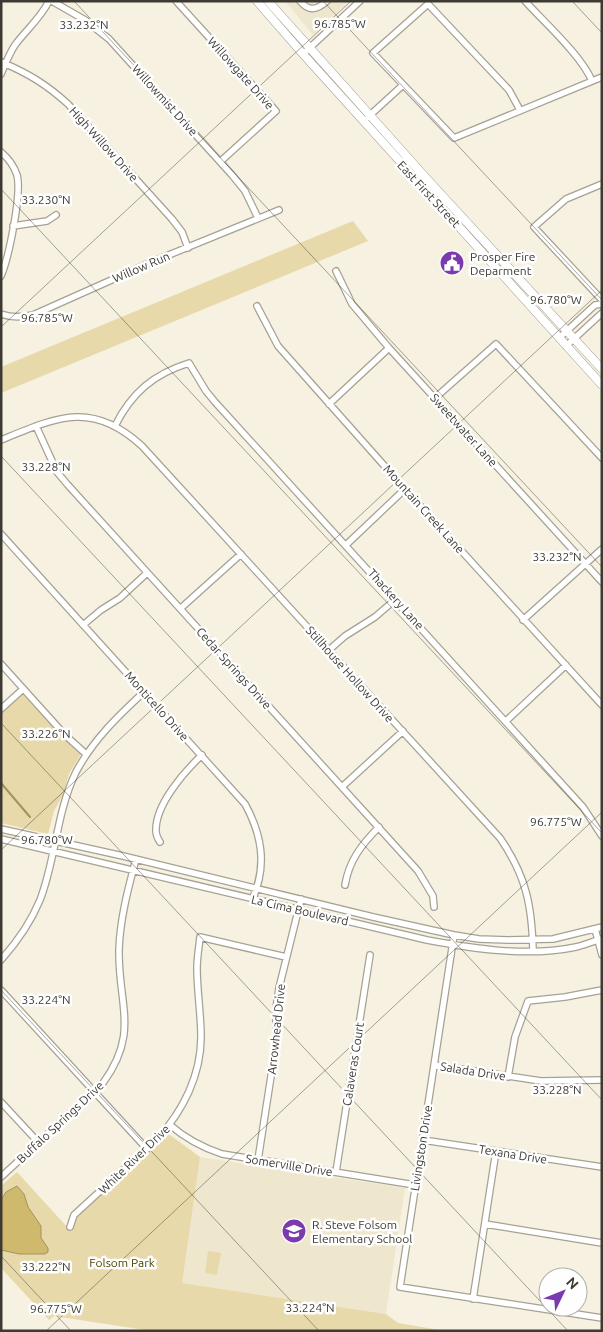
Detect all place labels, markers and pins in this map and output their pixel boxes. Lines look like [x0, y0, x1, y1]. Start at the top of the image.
public building icon: Prosper Fire Deparment [439, 250, 465, 276]
place label: Prosper Fire Deparment [470, 250, 535, 277]
school or university icon: R. Steve Folsom Elementary School [281, 1218, 307, 1244]
place label: R. Steve Folsom Elementary School [312, 1218, 412, 1245]

